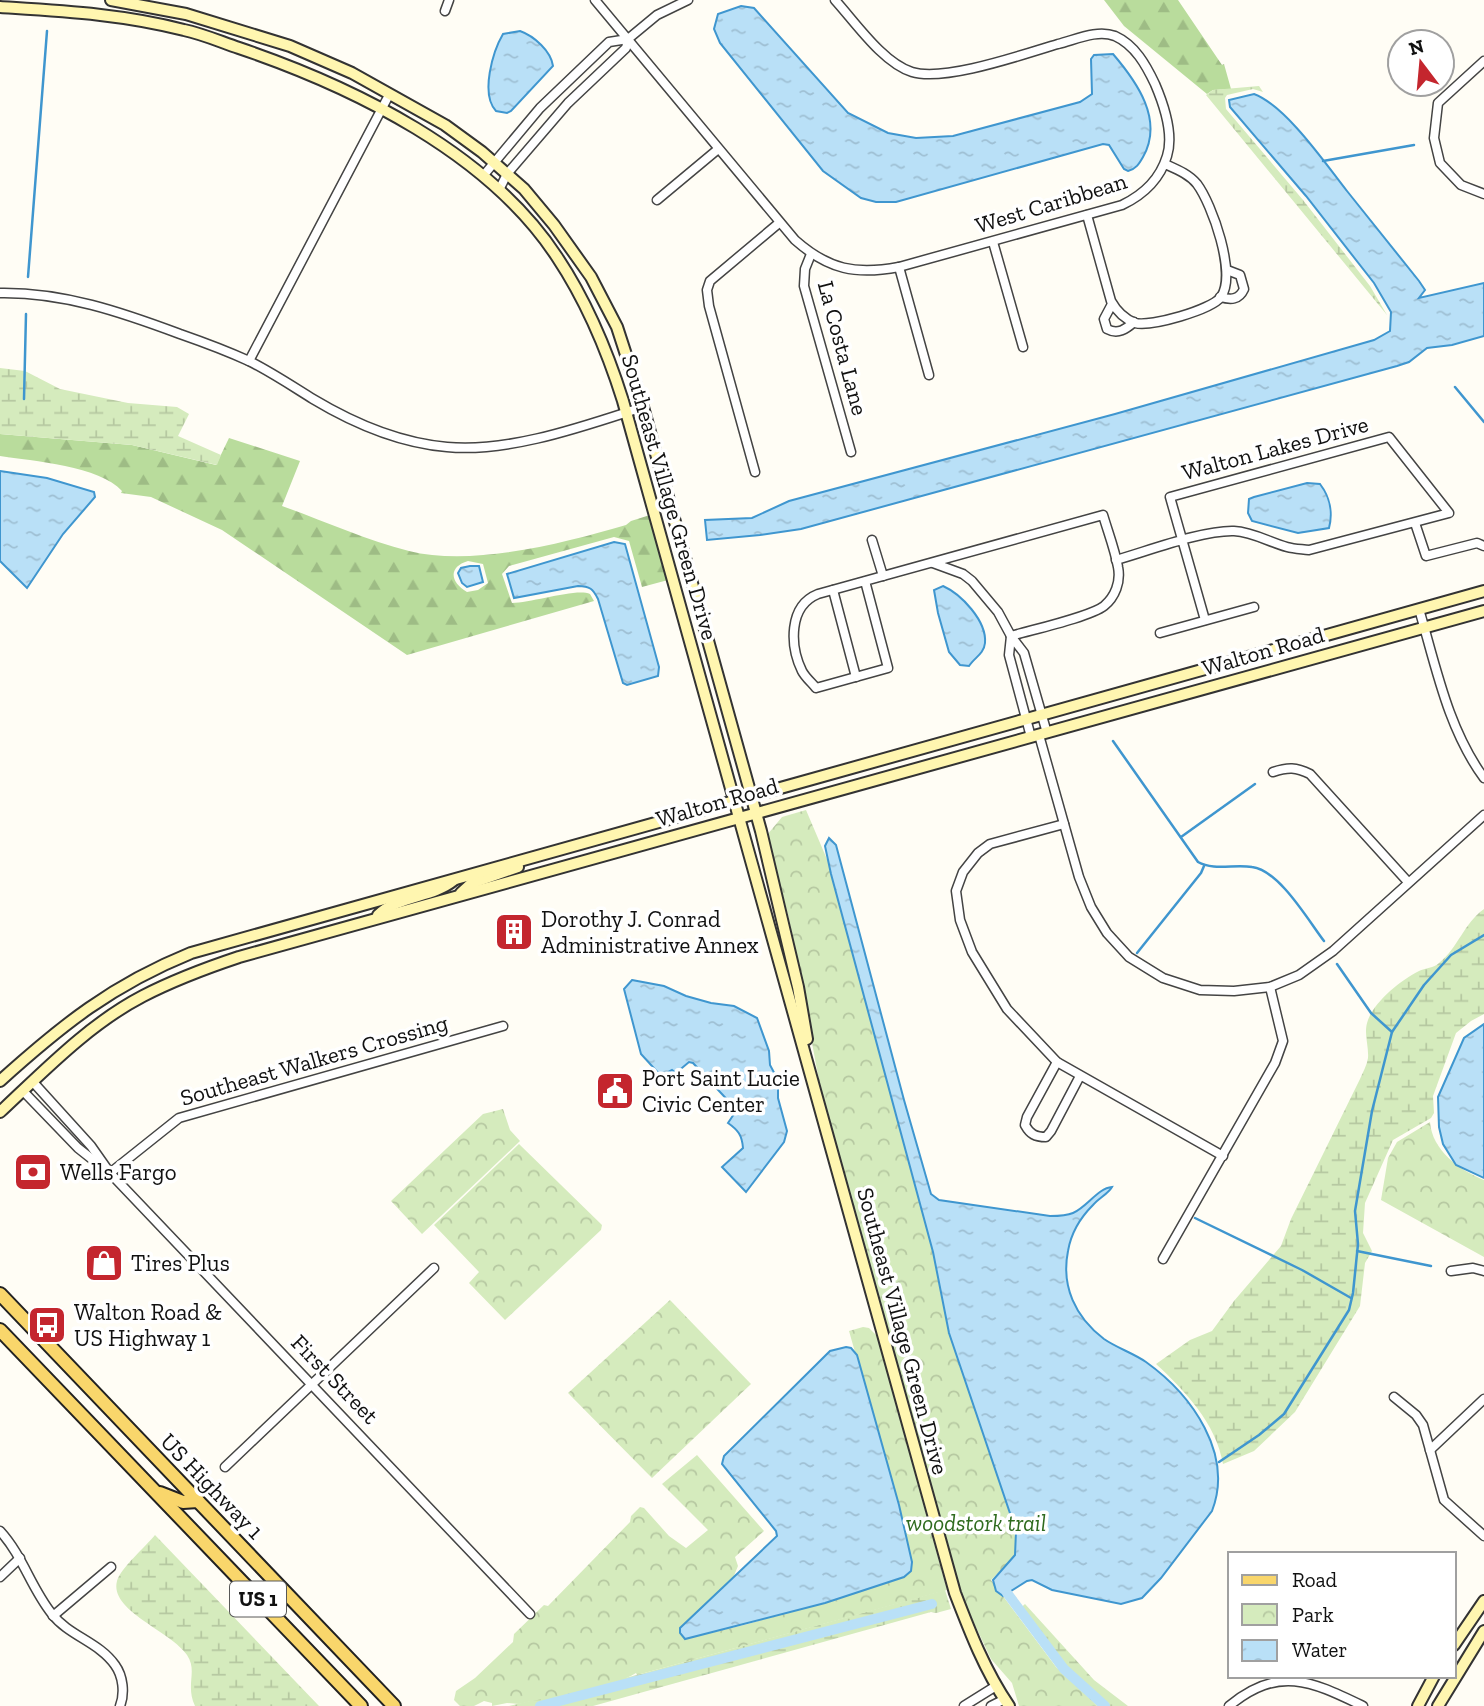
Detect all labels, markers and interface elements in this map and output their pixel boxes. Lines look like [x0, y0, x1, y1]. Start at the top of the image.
north arrow [1386, 28, 1456, 98]
text: N [1406, 34, 1427, 60]
street label: West Caribbean [972, 167, 1130, 239]
street label: La Costa Lane [812, 278, 874, 418]
street label: Southeast Village Green Drive [616, 351, 724, 643]
street label: Walton Lakes Drive [1179, 410, 1371, 486]
street label: Walton Road [1199, 620, 1328, 682]
street label: Walton Road [653, 771, 782, 833]
place label: Dorothy J. Conrad Administrative Annex [541, 905, 759, 959]
building icon: Dorothy J. Conrad Administrative Annex [493, 911, 535, 953]
street label: Southeast Walkers Crossing [177, 1008, 451, 1112]
place label: Port Saint Lucie Civic Center [642, 1064, 800, 1118]
public building icon: Port Saint Lucie Civic Center [594, 1070, 636, 1112]
bank icon: Wells Fargo [12, 1151, 54, 1193]
place label: Wells Fargo [60, 1158, 176, 1186]
street label: Southeast Village Green Drive [851, 1184, 955, 1478]
shop icon: Tires Plus [83, 1242, 125, 1284]
place label: Tires Plus [131, 1249, 230, 1277]
place label: Walton Road & US Highway 1 [74, 1298, 222, 1352]
bus stop icon: Walton Road & US Highway 1 [26, 1304, 68, 1346]
street label: First Street [286, 1328, 385, 1430]
street label: US Highway 1 [155, 1427, 270, 1545]
park label: woodstork trail [906, 1509, 1046, 1537]
legend [1228, 1552, 1456, 1678]
text: Road [1292, 1567, 1338, 1592]
road number: US 1 [230, 1582, 286, 1616]
text: Park [1292, 1602, 1334, 1627]
text: Water [1292, 1637, 1347, 1662]

